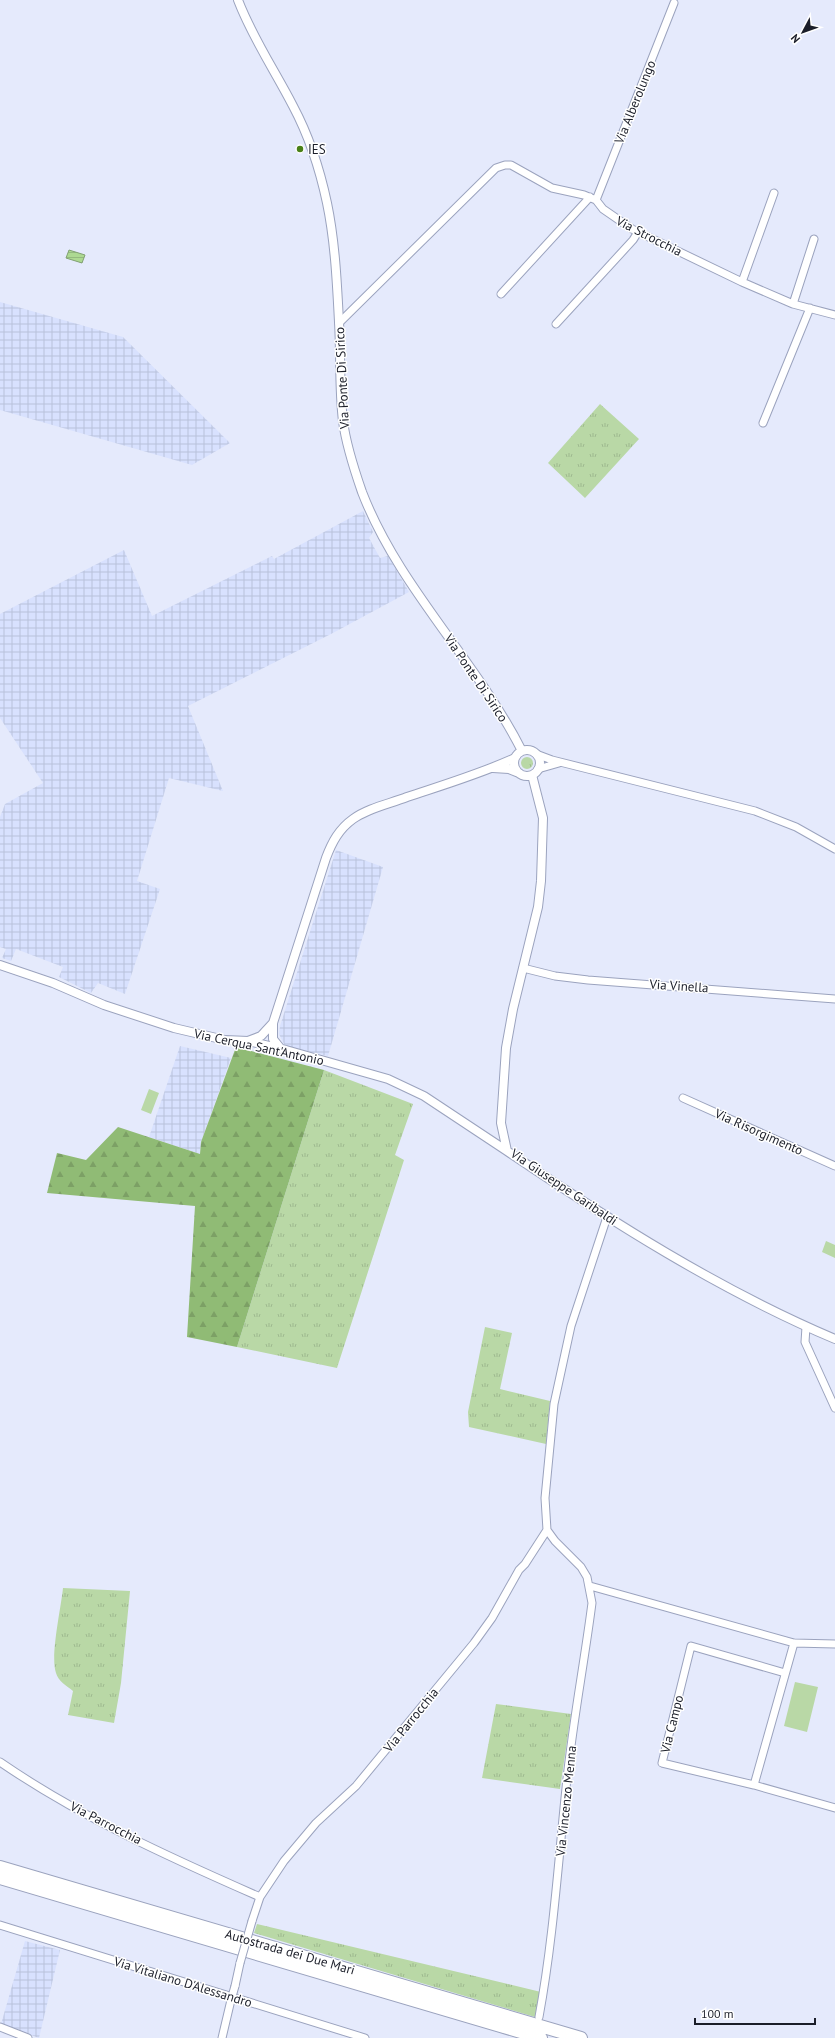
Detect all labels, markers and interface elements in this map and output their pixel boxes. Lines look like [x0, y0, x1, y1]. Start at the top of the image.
north arrow [783, 12, 823, 52]
text: N [788, 31, 803, 46]
street label: Via Alberolungo [610, 58, 659, 147]
place label: IES [308, 141, 326, 158]
marker: IES [295, 144, 305, 154]
street label: Via Strocchia [612, 212, 685, 260]
street label: Via Ponte Di Sirico [331, 326, 353, 431]
street label: Via Ponte Di Sirico [440, 630, 512, 725]
street label: Via Vinella [648, 975, 709, 997]
street label: Via Cerqua Sant'Antonio [192, 1025, 326, 1069]
street label: Via Risorgimento [711, 1105, 806, 1159]
street label: Via Giuseppe Garibaldi [506, 1144, 621, 1229]
street label: Via Parrocchia [379, 1684, 442, 1757]
street label: Via Campo [656, 1693, 687, 1756]
street label: Via Vincenzo Menna [552, 1745, 580, 1858]
street label: Via Parrocchia [66, 1797, 145, 1848]
street label: Autostrada dei Due Mari [223, 1925, 357, 1979]
street label: Via Vitaliano D'Alessandro [111, 1953, 254, 2011]
scale bar [695, 2000, 815, 2026]
text: 100 m [701, 2006, 734, 2021]

